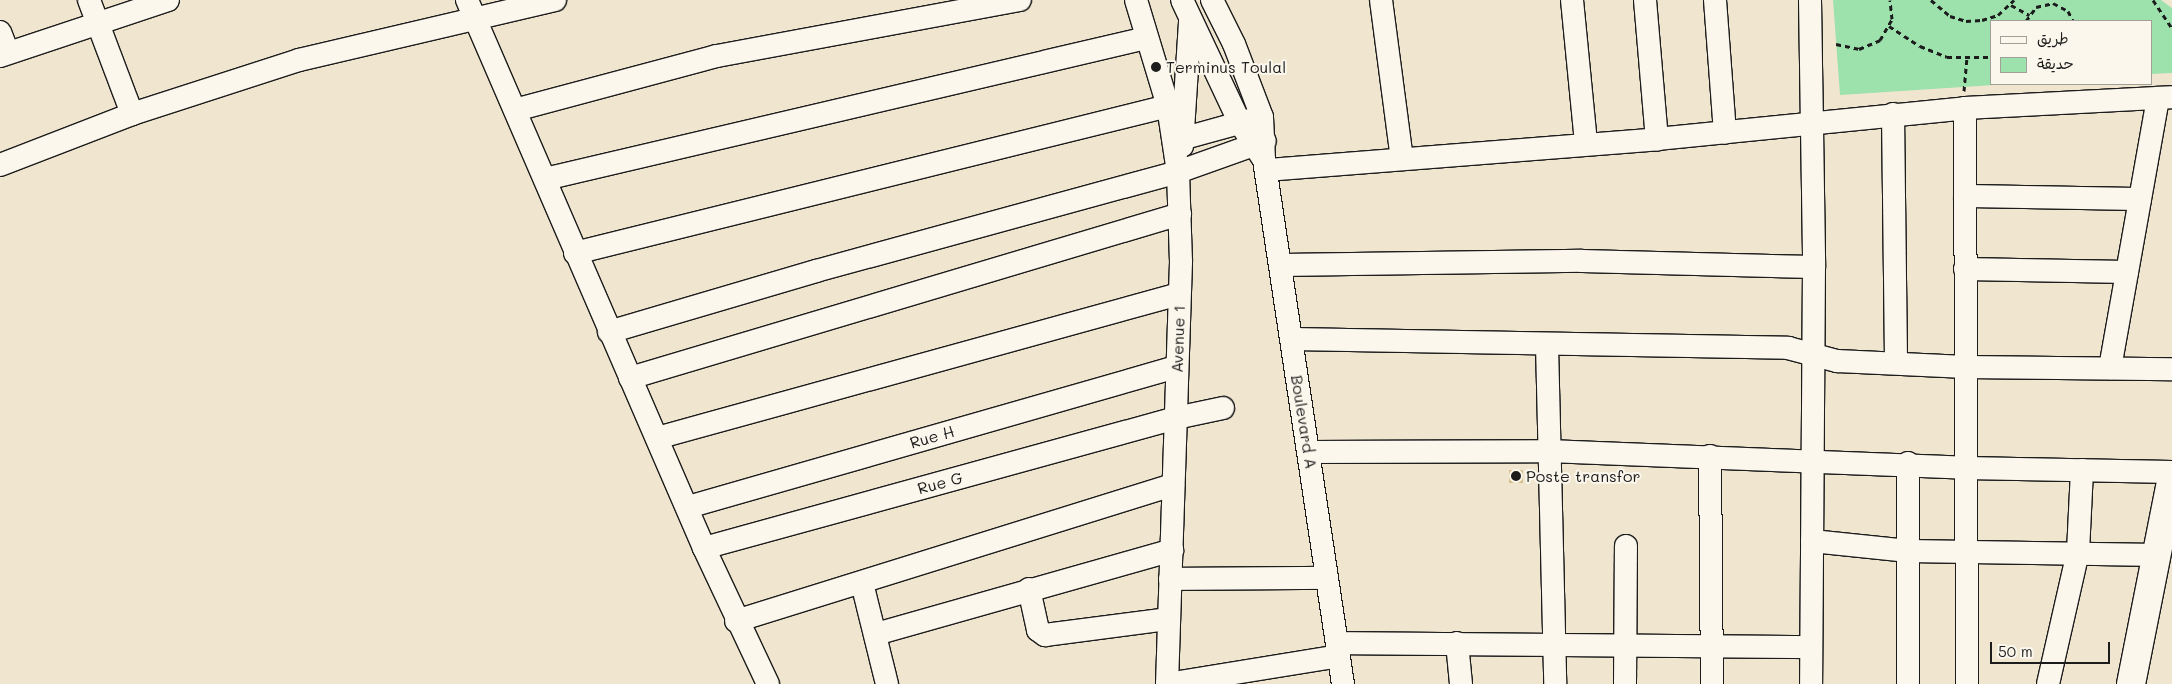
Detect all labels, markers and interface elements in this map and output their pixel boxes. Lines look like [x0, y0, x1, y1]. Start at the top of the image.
legend [1990, 20, 2152, 85]
text: طريق [2037, 28, 2069, 48]
text: حديقة [2037, 53, 2074, 73]
place label: Terminus Toulal [1166, 57, 1286, 77]
marker: Terminus Toulal [1150, 61, 1162, 73]
street label: Avenue 1 [1167, 305, 1189, 373]
street label: Boulevard A [1287, 374, 1321, 470]
street label: Rue H [908, 422, 956, 452]
place label: Poste transfor [1526, 466, 1641, 486]
street label: Rue G [915, 468, 965, 498]
marker: Poste transfor [1510, 470, 1522, 482]
scale bar [1992, 632, 2112, 664]
text: 50 m [1998, 641, 2033, 661]

